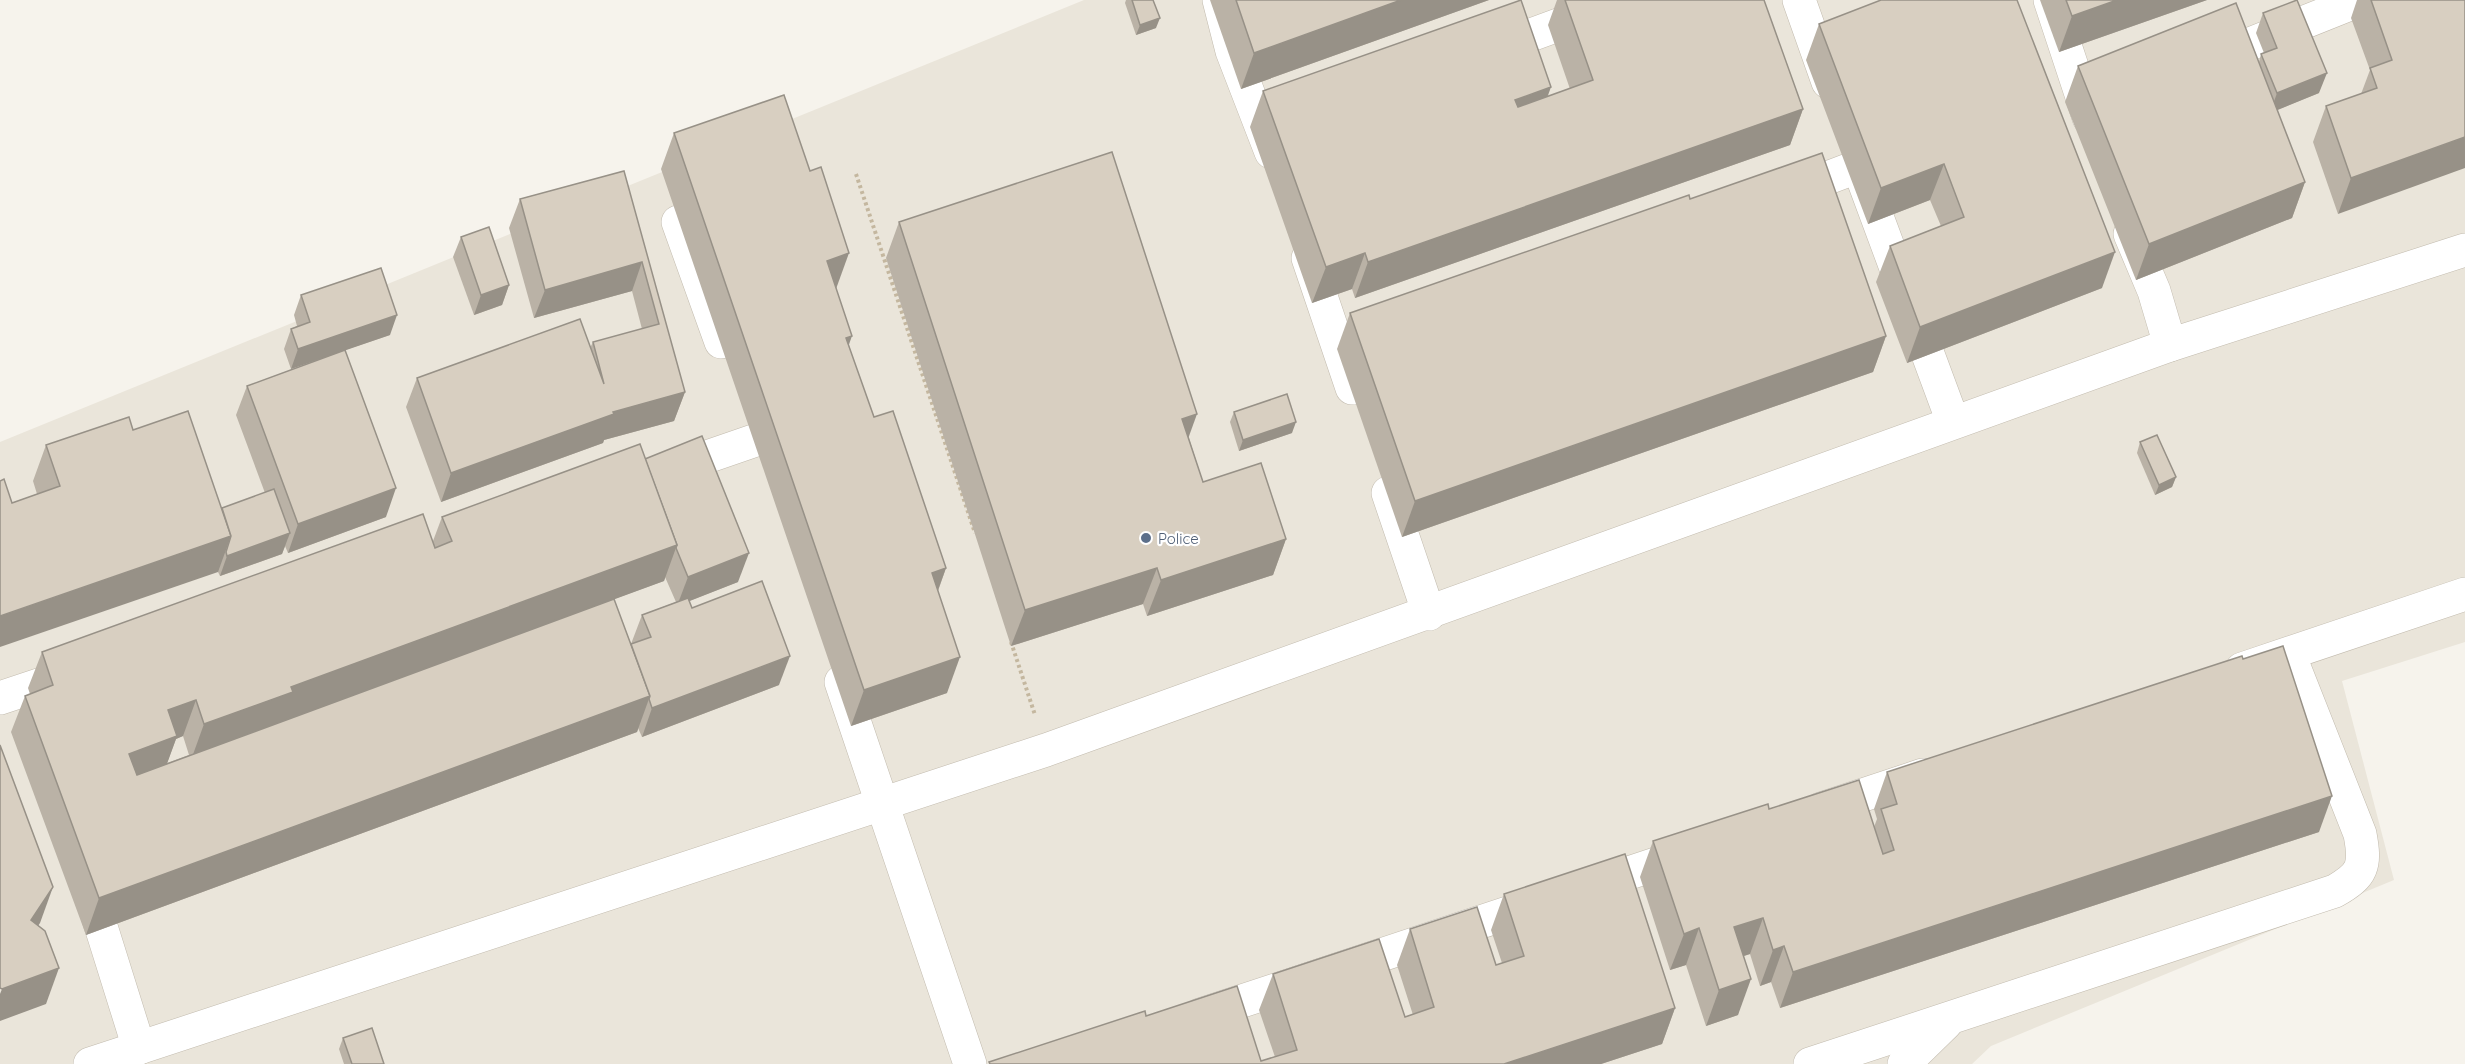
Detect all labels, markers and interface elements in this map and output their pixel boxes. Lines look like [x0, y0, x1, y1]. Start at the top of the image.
place label: Police [1158, 529, 1199, 548]
marker: Police [1139, 531, 1153, 545]

